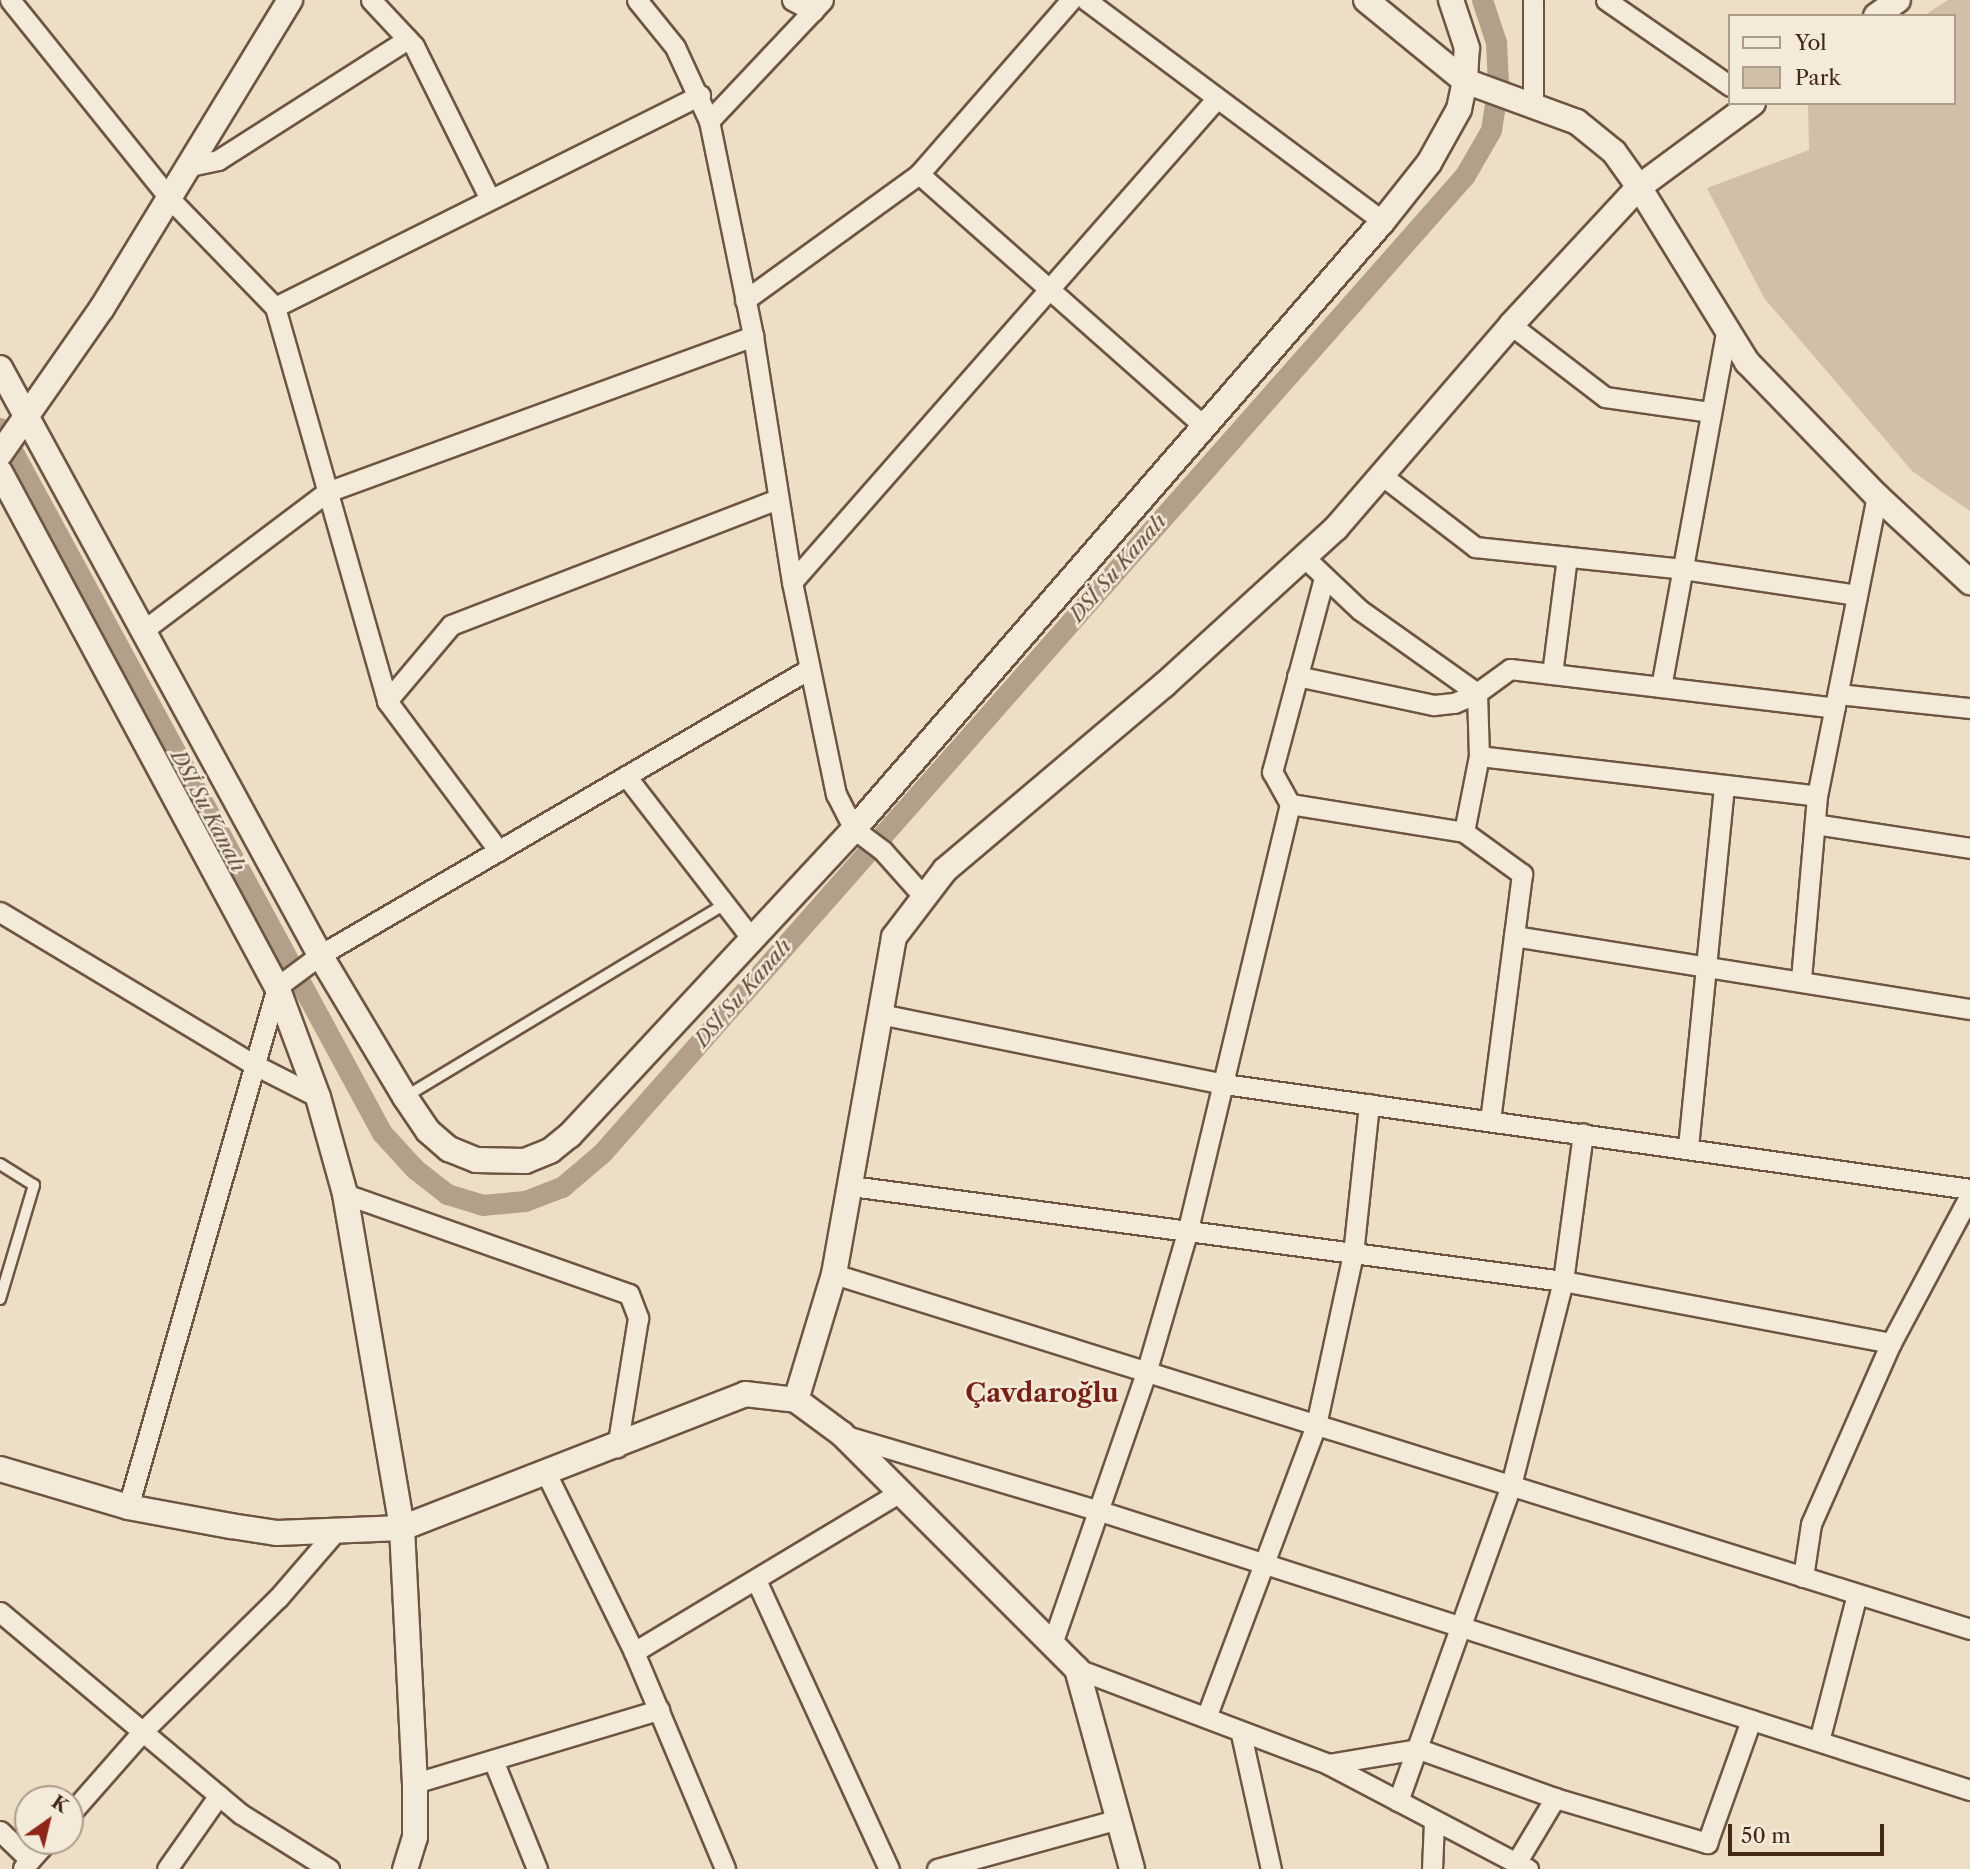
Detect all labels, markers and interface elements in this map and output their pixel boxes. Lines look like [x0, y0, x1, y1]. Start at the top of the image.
legend [1728, 14, 1956, 105]
text: Yol [1795, 30, 1827, 55]
text: Park [1795, 65, 1841, 90]
water label: DSİ Su Kanalı [1064, 509, 1172, 627]
water label: DSİ Su Kanalı [165, 746, 251, 876]
water label: DSİ Su Kanalı [689, 934, 797, 1052]
district label: Çavdaroğlu [965, 1378, 1119, 1410]
north arrow [14, 1785, 84, 1855]
text: K [47, 1790, 73, 1818]
scale bar [1732, 1810, 1888, 1854]
text: 50 m [1741, 1823, 1791, 1848]

